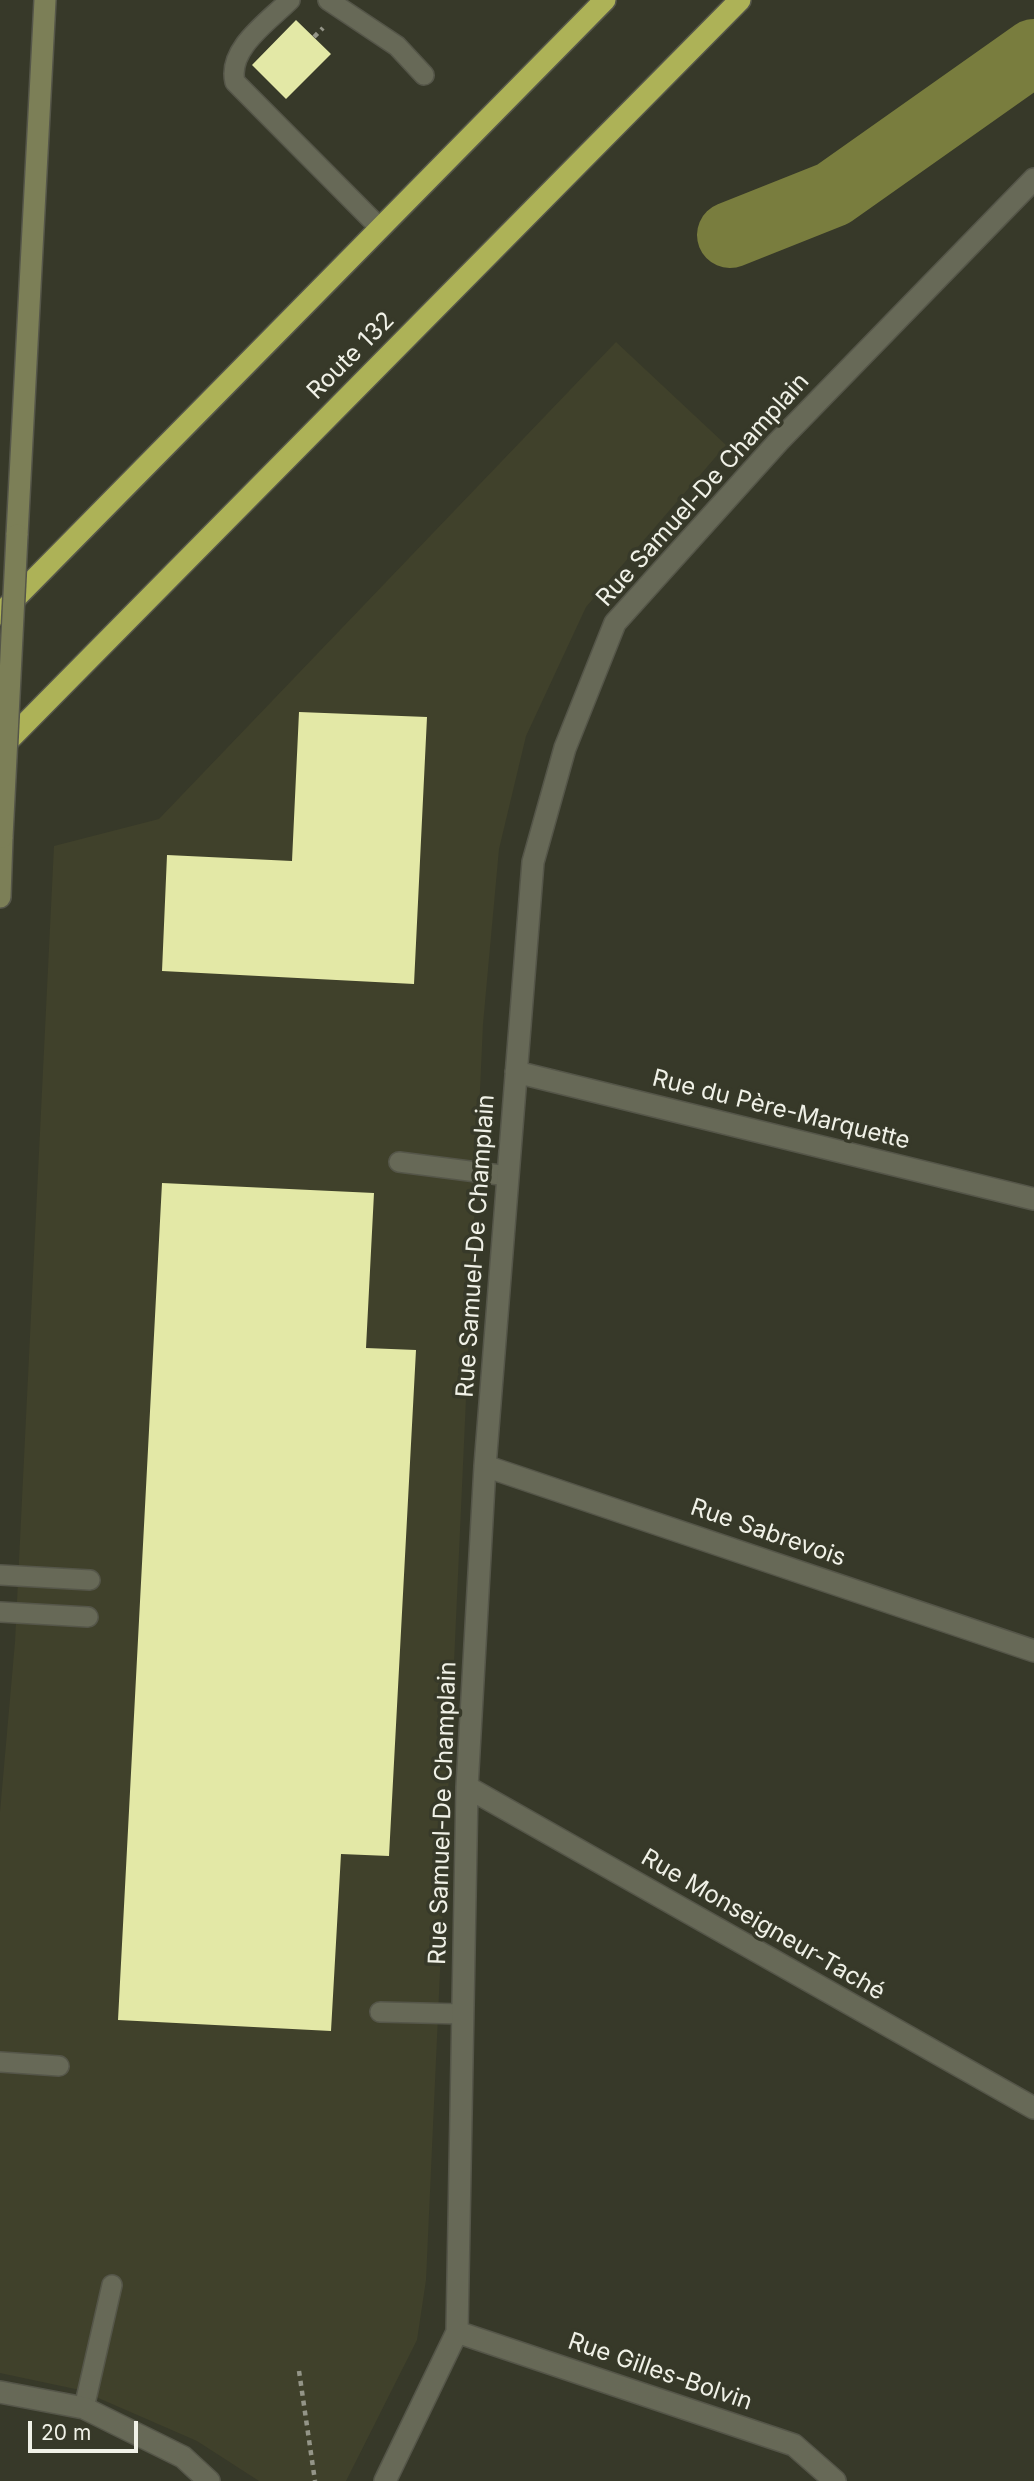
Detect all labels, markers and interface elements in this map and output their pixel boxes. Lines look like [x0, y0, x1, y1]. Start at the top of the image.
street label: Route 132 [301, 306, 401, 406]
street label: Rue Samuel-De Champlain [591, 368, 815, 612]
street label: Rue du Père-Marquette [649, 1064, 913, 1156]
street label: Rue Samuel-De Champlain [451, 1094, 501, 1398]
street label: Rue Sabrevois [687, 1493, 849, 1573]
street label: Rue Samuel-De Champlain [423, 1661, 463, 1965]
street label: Rue Monseigneur-Taché [636, 1843, 890, 2007]
street label: Rue Gilles-Bolvin [564, 2327, 756, 2417]
scale bar [32, 2408, 142, 2452]
text: 20 m [41, 2420, 91, 2445]

